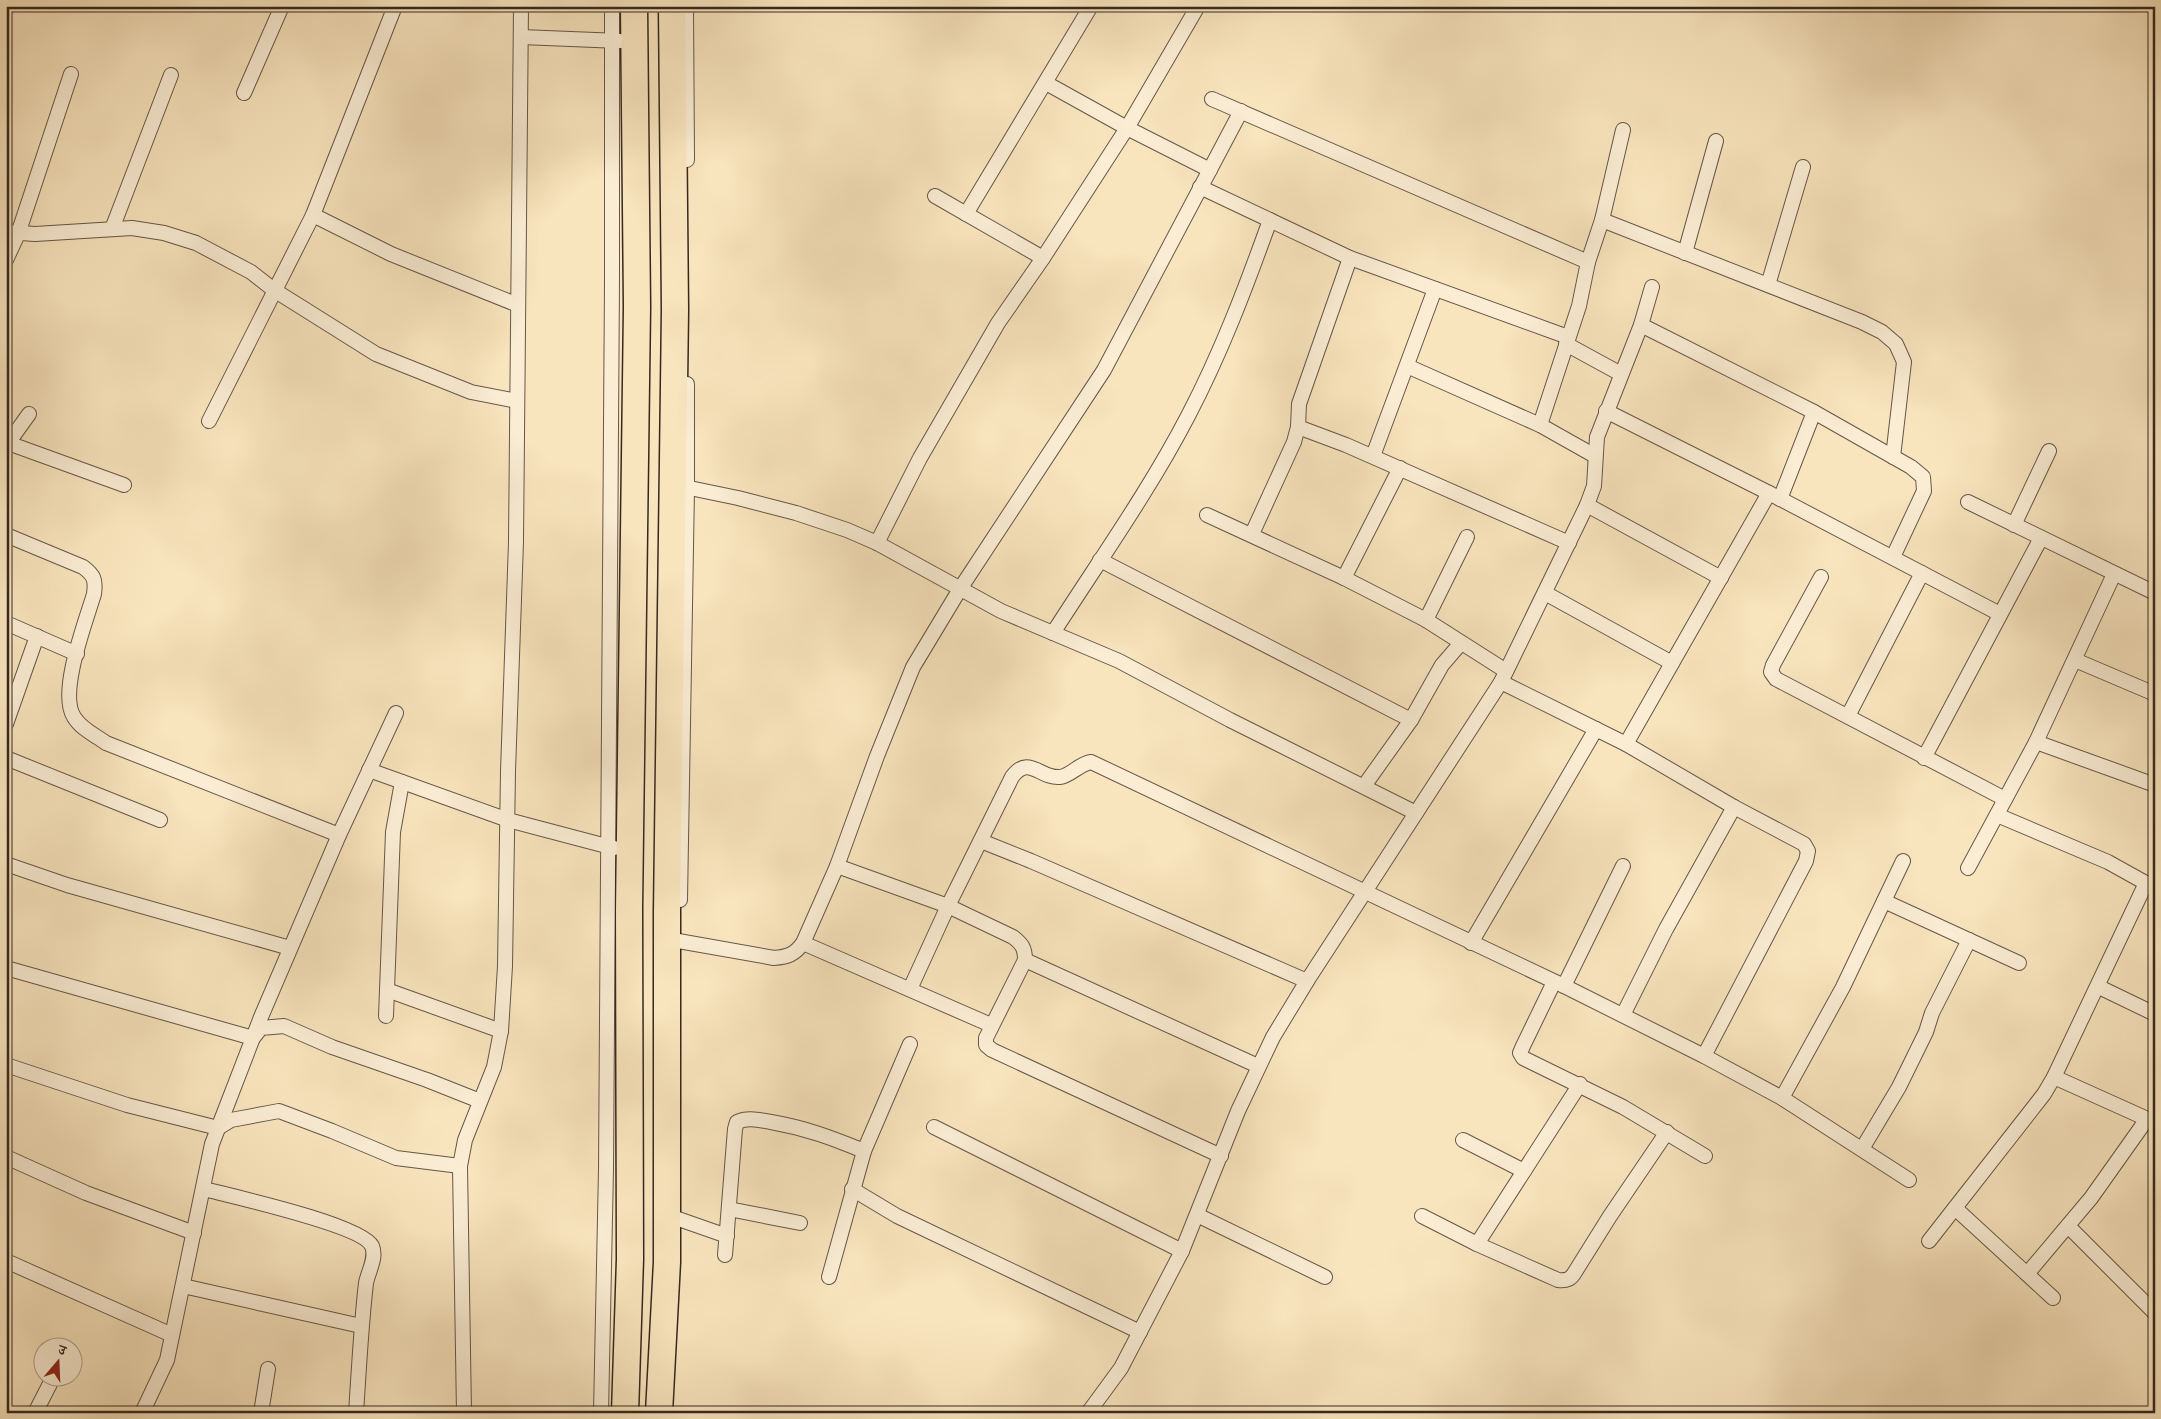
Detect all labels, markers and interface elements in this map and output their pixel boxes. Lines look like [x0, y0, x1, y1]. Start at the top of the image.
north arrow [32, 1336, 82, 1386]
text: उ [55, 1340, 69, 1361]

